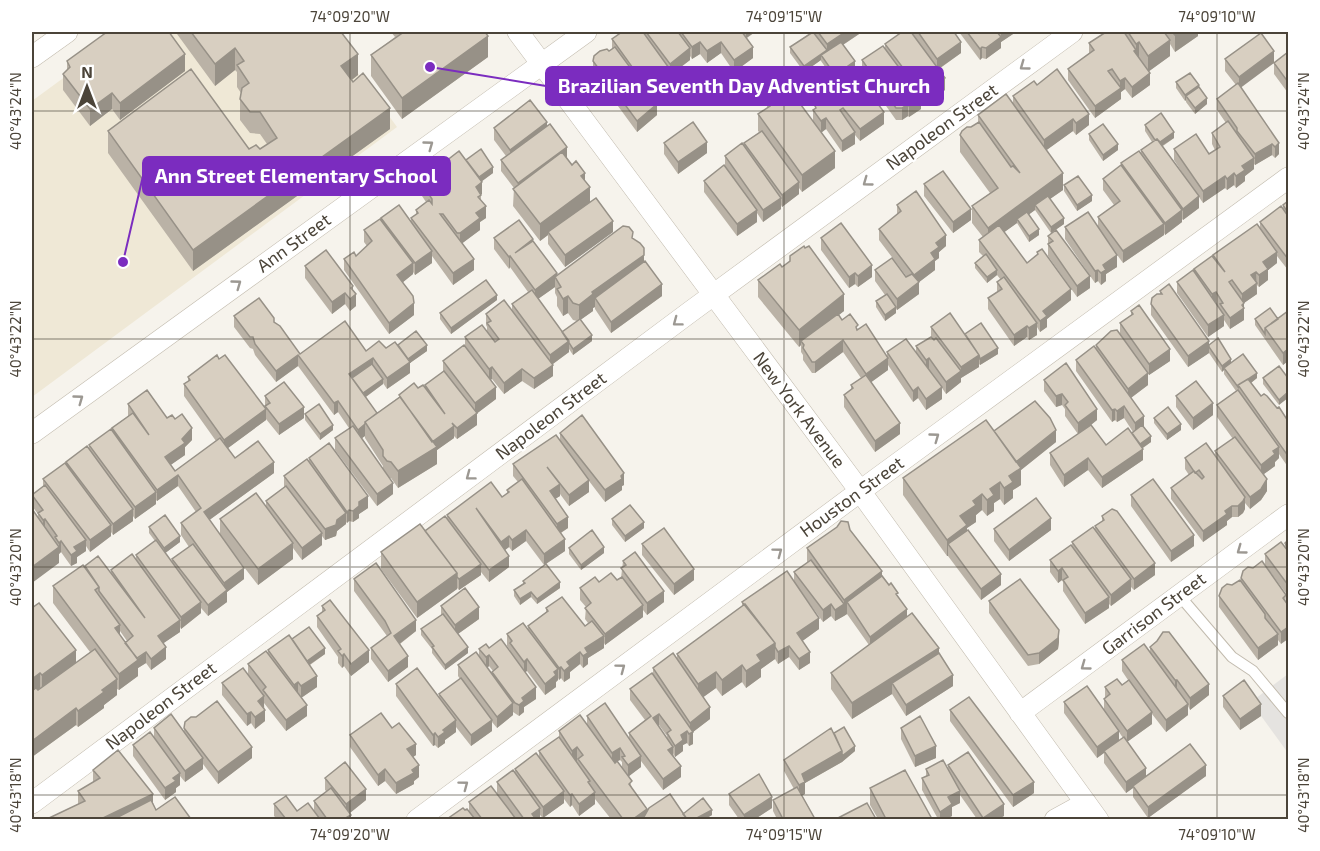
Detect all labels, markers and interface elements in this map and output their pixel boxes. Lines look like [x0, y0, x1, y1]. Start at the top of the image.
text: 74°09'20"W [310, 7, 390, 25]
text: 74°09'15"W [746, 7, 822, 25]
text: 74°09'10"W [1178, 7, 1256, 25]
north arrow [57, 57, 117, 117]
one-way arrow [1020, 59, 1031, 70]
text: N [81, 62, 93, 81]
callout: Brazilian Seventh Day Adventist Church [546, 67, 943, 105]
text: 40°43'24"N [6, 72, 24, 150]
text: 40°43'24"N [1294, 72, 1312, 150]
text: Brazilian Seventh Day Adventist Church [558, 73, 930, 98]
street label: Napoleon Street [881, 78, 1002, 174]
one-way arrow [422, 142, 433, 153]
callout: Ann Street Elementary School [143, 157, 450, 195]
text: Ann Street Elementary School [155, 163, 438, 188]
one-way arrow [863, 175, 874, 186]
street label: Ann Street [252, 208, 335, 276]
one-way arrow [230, 280, 241, 291]
text: 40°43'22"N [6, 300, 24, 378]
text: 40°43'22"N [1294, 300, 1312, 378]
one-way arrow [672, 315, 683, 326]
street label: New York Avenue [749, 347, 851, 472]
street label: Napoleon Street [491, 366, 610, 464]
one-way arrow [72, 395, 83, 406]
one-way arrow [928, 433, 939, 444]
street label: Houston Street [795, 451, 908, 541]
one-way arrow [465, 469, 476, 480]
text: 40°43'20"N [6, 528, 24, 606]
text: 40°43'20"N [1294, 528, 1312, 606]
one-way arrow [1237, 542, 1248, 553]
one-way arrow [771, 548, 782, 559]
street label: Garrison Street [1097, 567, 1210, 659]
street label: Napoleon Street [101, 656, 220, 754]
one-way arrow [1080, 659, 1091, 670]
one-way arrow [614, 665, 625, 676]
text: 40°43'18"N [6, 757, 24, 833]
text: 40°43'18"N [1294, 757, 1312, 833]
one-way arrow [458, 781, 469, 792]
text: 74°09'20"W [310, 825, 390, 843]
text: 74°09'15"W [746, 825, 822, 843]
text: 74°09'10"W [1178, 825, 1256, 843]

